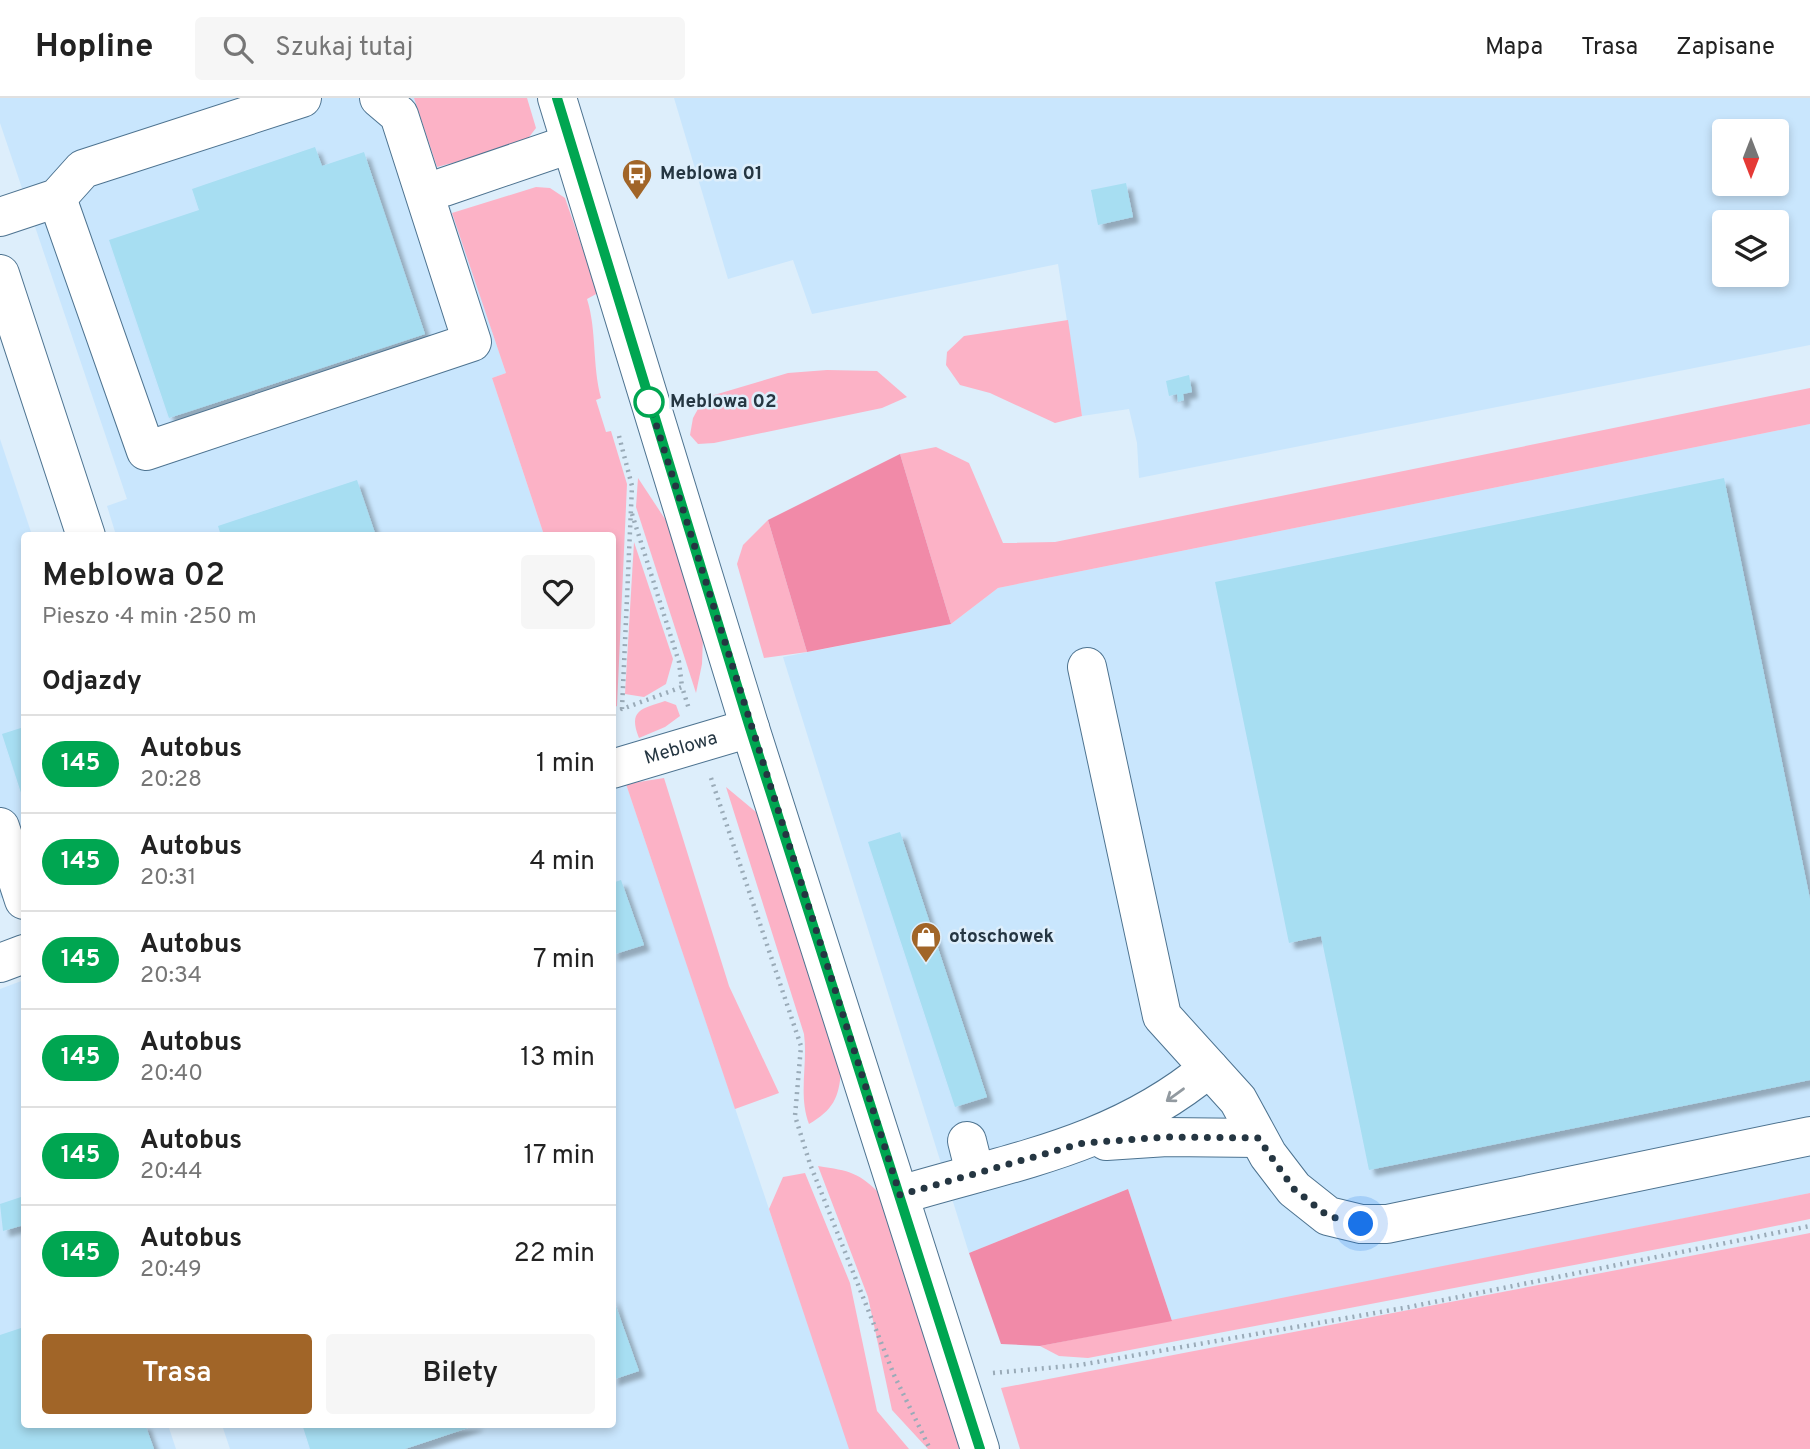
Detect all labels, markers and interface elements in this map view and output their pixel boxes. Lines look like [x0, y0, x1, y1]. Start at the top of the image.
search box [195, 17, 685, 80]
text: Hopline [35, 27, 153, 69]
icon: search [219, 29, 257, 67]
text: Szukaj tutaj [275, 32, 413, 65]
text: Mapa [1485, 33, 1543, 63]
text: Trasa [1581, 33, 1638, 63]
text: Zapisane [1676, 33, 1775, 63]
north arrow [1712, 119, 1788, 196]
map controls [1712, 119, 1789, 287]
bus stop icon: Meblowa 01 [620, 157, 654, 201]
place label: Meblowa 01 [660, 162, 762, 186]
button: layers [1712, 210, 1789, 287]
marker: Meblowa 02 [634, 387, 664, 417]
place label: Meblowa 02 [670, 390, 777, 414]
button: heart [521, 555, 595, 629]
text: Meblowa 02 [42, 556, 225, 598]
text: Pieszo · 4 min · 250 m [42, 603, 257, 632]
text: Odjazdy [42, 666, 142, 699]
street label: Meblowa [642, 726, 720, 771]
text: Autobus [140, 733, 242, 766]
text: 1 min [536, 748, 595, 781]
text: 145 [61, 749, 100, 779]
text: 20:28 [140, 766, 202, 795]
text: Autobus [140, 831, 242, 864]
text: 4 min [529, 846, 595, 879]
text: 145 [61, 847, 100, 877]
text: 20:31 [140, 864, 196, 893]
shop icon: otoschowek [909, 920, 943, 964]
place label: otoschowek [949, 925, 1055, 949]
text: Autobus [140, 929, 242, 962]
text: 7 min [533, 944, 595, 977]
text: 145 [61, 945, 100, 975]
text: 20:34 [140, 962, 202, 991]
text: Autobus [140, 1027, 242, 1060]
text: 13 min [520, 1042, 595, 1075]
text: 145 [61, 1043, 100, 1073]
text: 20:40 [140, 1060, 203, 1089]
one-way arrow [1166, 1088, 1185, 1103]
text: Autobus [140, 1125, 242, 1158]
text: 17 min [523, 1140, 595, 1173]
text: 145 [61, 1141, 100, 1171]
text: 20:44 [140, 1158, 203, 1187]
your location [1343, 1206, 1378, 1241]
text: Autobus [140, 1223, 242, 1256]
text: 22 min [514, 1238, 595, 1271]
text: 145 [61, 1239, 100, 1269]
text: 20:49 [140, 1256, 202, 1285]
button: Trasa [42, 1334, 312, 1414]
button: Bilety [326, 1334, 595, 1414]

